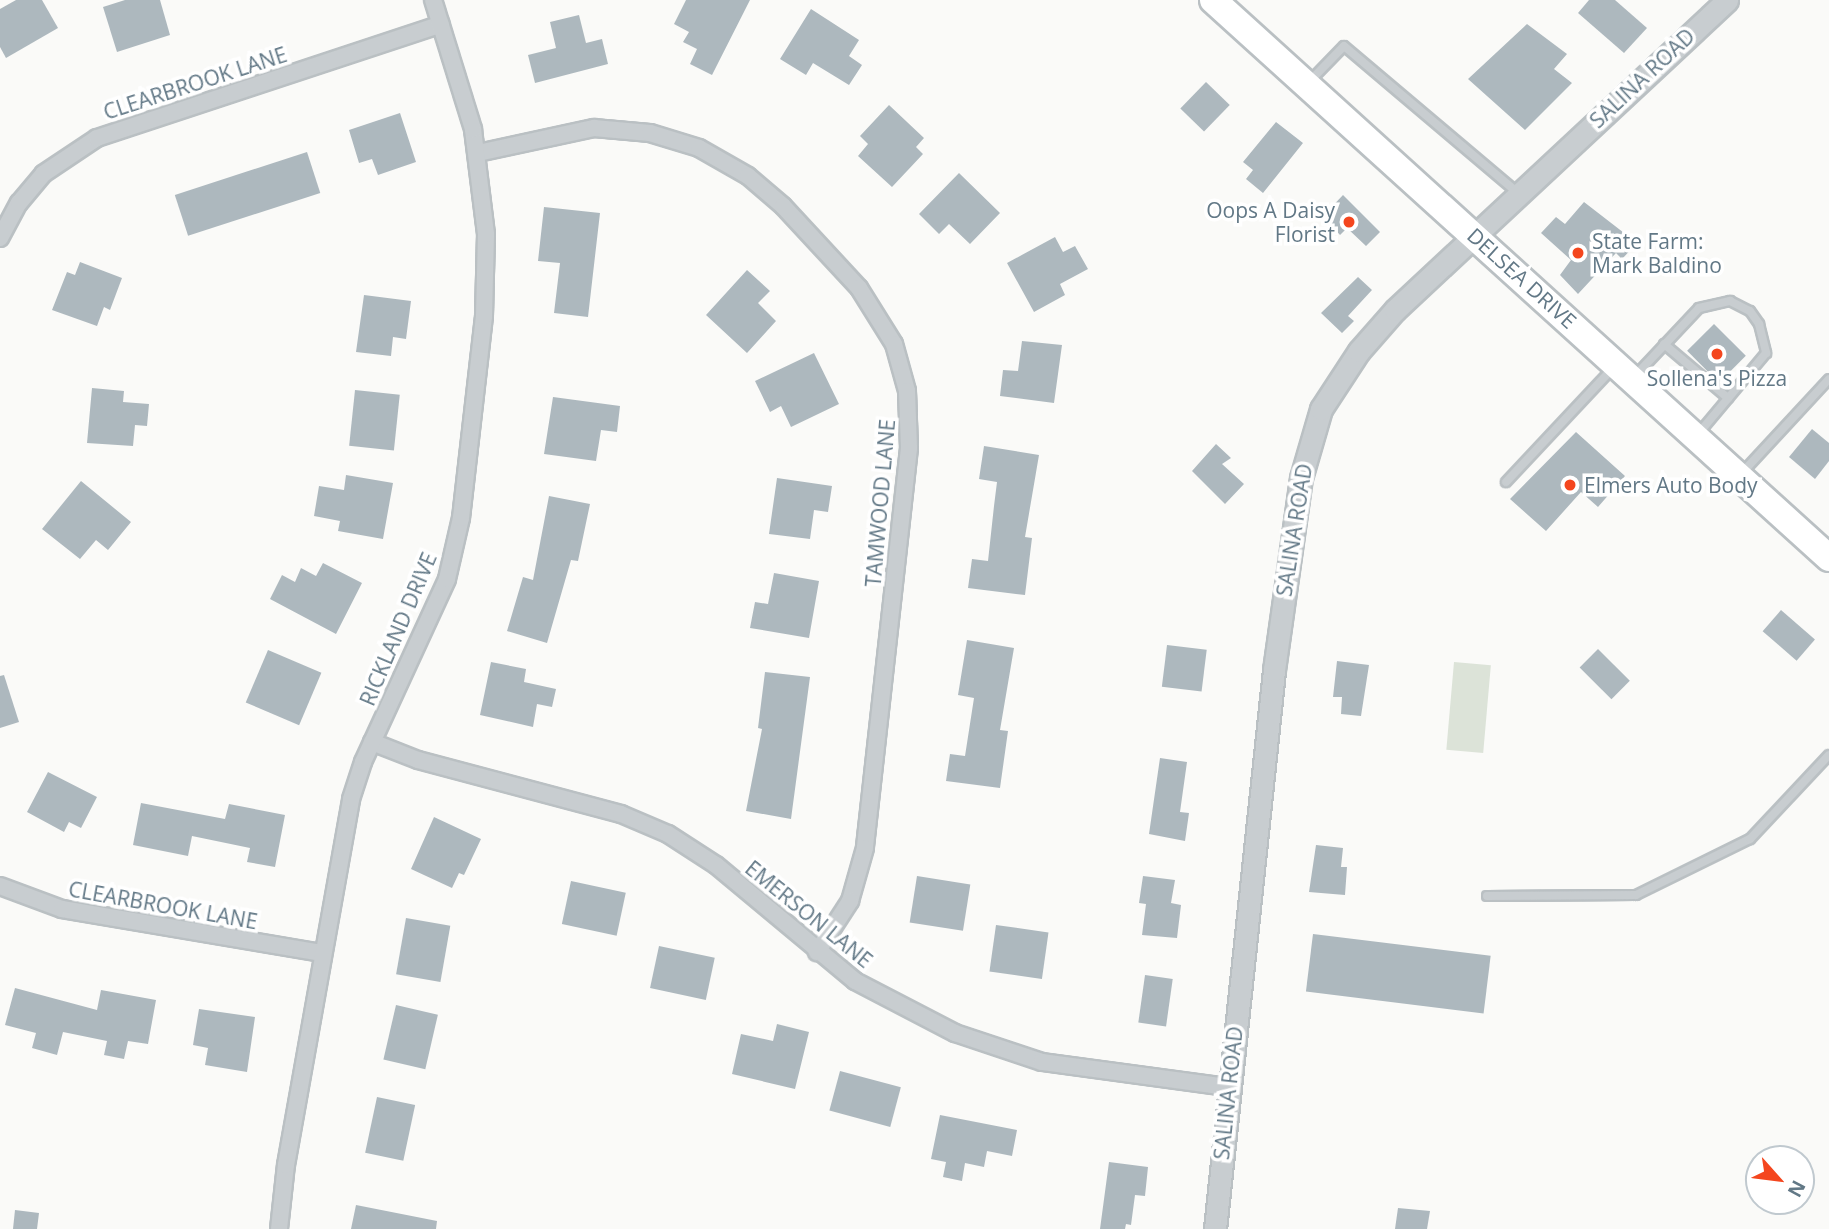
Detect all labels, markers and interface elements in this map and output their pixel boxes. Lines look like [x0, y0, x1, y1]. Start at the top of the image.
street label: SALINA ROAD [1584, 23, 1700, 133]
street label: CLEARBROOK LANE [100, 41, 290, 125]
place label: Oops A Daisy Florist [1206, 197, 1335, 247]
marker: Oops A Daisy Florist [1341, 214, 1357, 230]
street label: DELSEA DRIVE [1462, 222, 1582, 334]
place label: State Farm: Mark Baldino [1592, 228, 1722, 278]
marker: State Farm: Mark Baldino [1570, 245, 1586, 261]
marker: Sollena's Pizza [1709, 346, 1725, 362]
place label: Sollena's Pizza [1647, 365, 1787, 391]
street label: TAMWOOD LANE [860, 418, 900, 588]
street label: SALINA ROAD [1271, 462, 1317, 598]
place label: Elmers Auto Body [1584, 472, 1758, 498]
marker: Elmers Auto Body [1562, 477, 1578, 493]
street label: RICKLAND DRIVE [354, 549, 442, 709]
street label: EMERSON LANE [740, 855, 878, 973]
street label: CLEARBROOK LANE [67, 876, 259, 934]
street label: SALINA ROAD [1208, 1025, 1248, 1161]
north arrow [1745, 1145, 1815, 1215]
text: N [1782, 1176, 1812, 1202]

